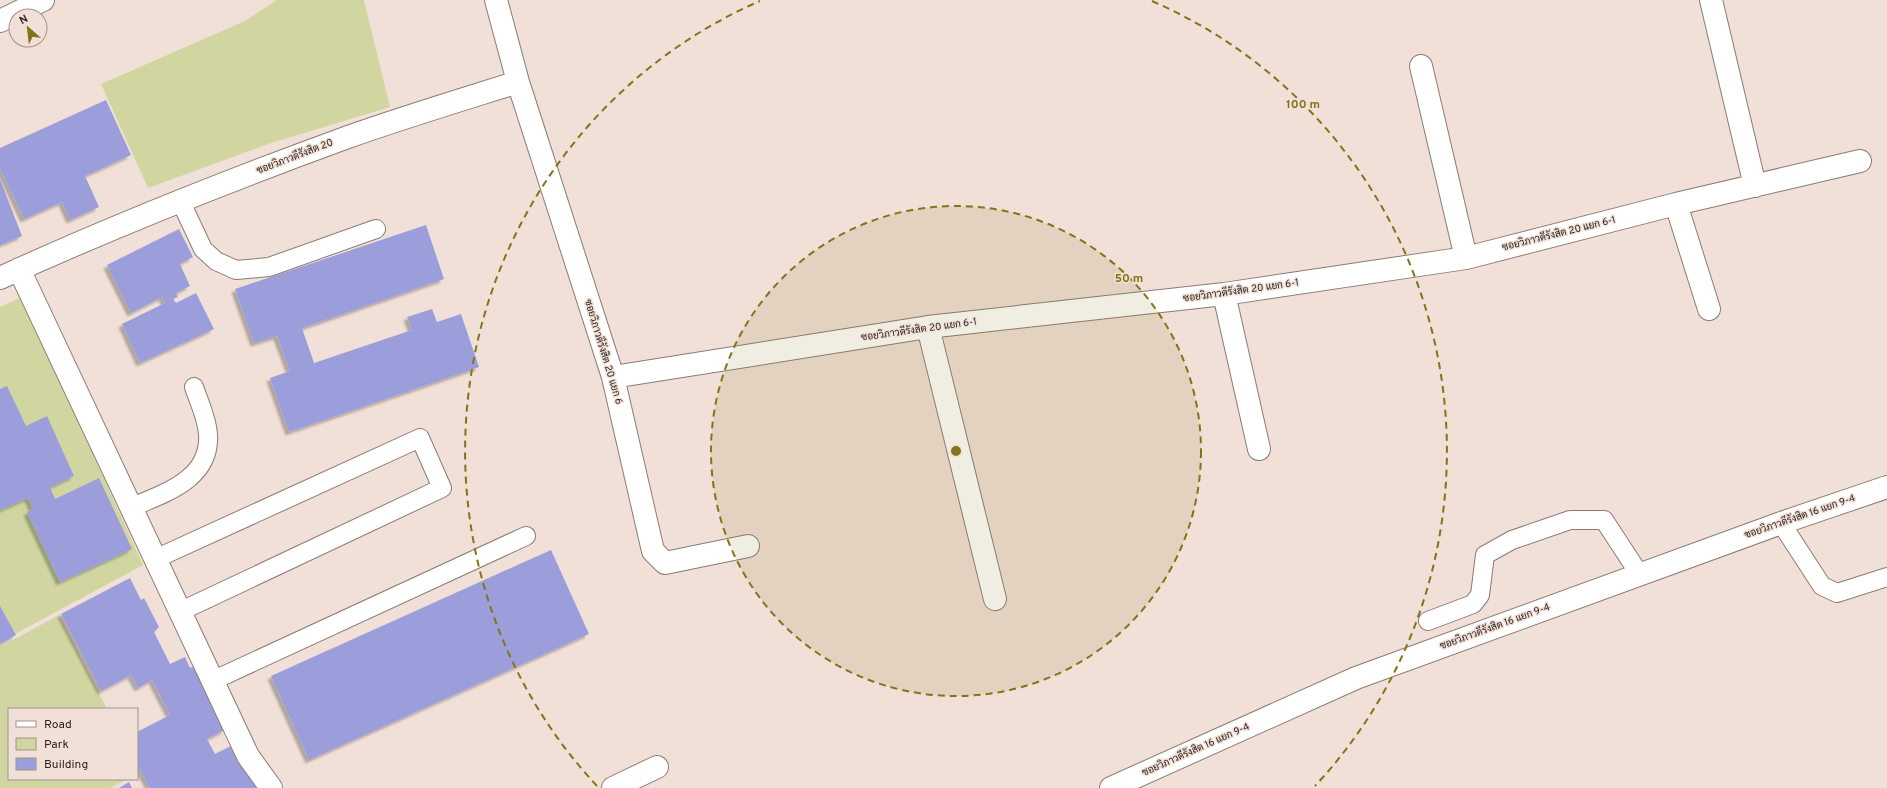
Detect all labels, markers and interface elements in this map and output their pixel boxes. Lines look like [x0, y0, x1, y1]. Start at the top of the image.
north arrow [8, 8, 48, 48]
text: N [17, 12, 31, 28]
text: 100 m [1286, 97, 1320, 113]
street label: ซอยวิภาวดีรังสิต 20 [254, 135, 335, 178]
street label: ซอยวิภาวดีรังสิต 20 แยก 6-1 [1501, 213, 1617, 254]
text: 50 m [1115, 271, 1143, 287]
street label: ซอยวิภาวดีรังสิต 20 แยก 6-1 [1182, 275, 1300, 306]
street label: ซอยวิภาวดีรังสิต 20 แยก 6 [581, 298, 626, 406]
street label: ซอยวิภาวดีรังสิต 20 แยก 6-1 [860, 314, 978, 345]
centre of rings [949, 444, 963, 458]
street label: ซอยวิภาวดีรังสิต 16 แยก 9-4 [1743, 491, 1857, 542]
street label: ซอยวิภาวดีรังสิต 16 แยก 9-4 [1438, 600, 1552, 653]
legend [8, 708, 138, 780]
text: Road [44, 717, 72, 733]
street label: ซอยวิภาวดีรังสิต 16 แยก 9-4 [1140, 719, 1252, 780]
text: Park [44, 737, 69, 753]
text: Building [44, 757, 88, 773]

